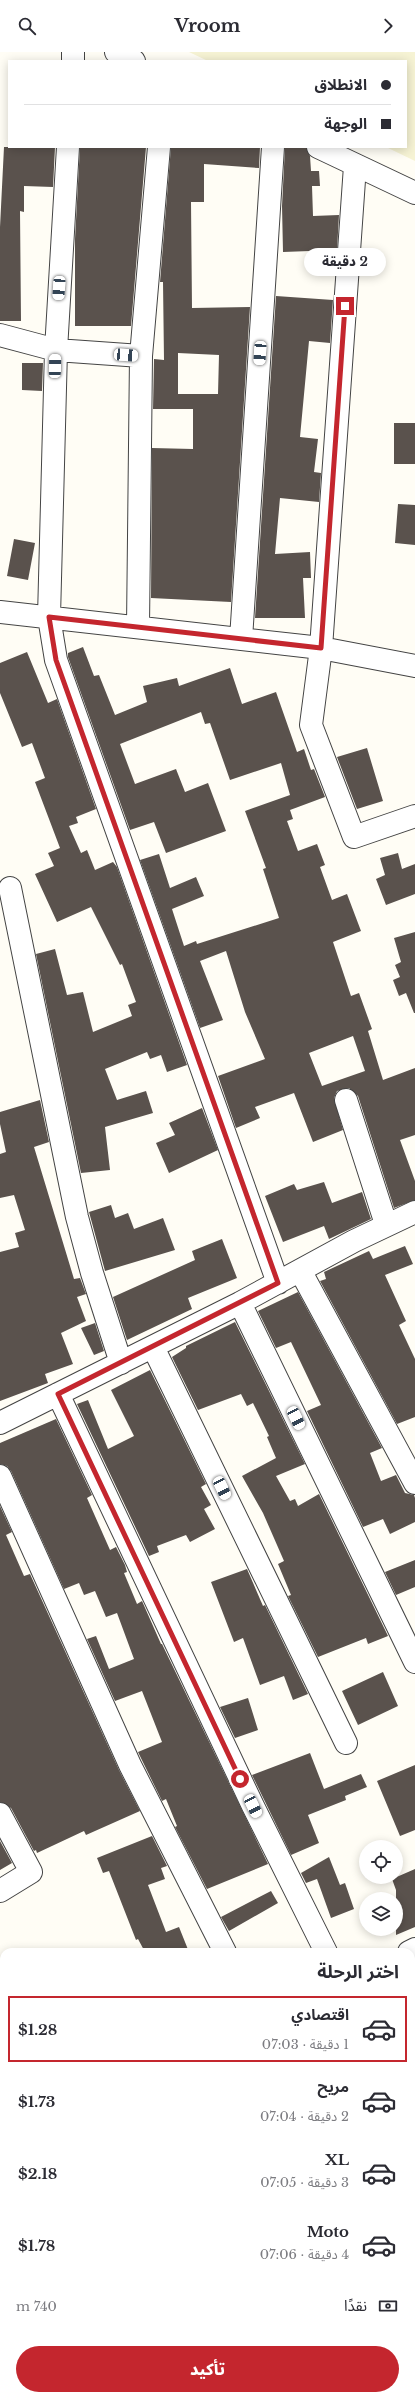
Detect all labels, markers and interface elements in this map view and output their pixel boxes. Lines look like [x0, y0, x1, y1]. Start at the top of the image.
icon: search [16, 15, 38, 37]
text: Vroom [175, 15, 240, 37]
icon: forward [377, 15, 399, 37]
text: الانطلاق [315, 75, 367, 94]
text: الوجهة [324, 114, 367, 133]
callout: 2 دقيقة [304, 248, 386, 276]
text: 2 دقيقة [322, 253, 368, 270]
car [52, 276, 66, 300]
route end [336, 297, 354, 315]
car [253, 341, 267, 365]
car [114, 348, 138, 362]
car [49, 354, 61, 378]
car [285, 1405, 307, 1431]
car [211, 1475, 233, 1501]
route start [231, 1770, 249, 1788]
car [242, 1793, 264, 1819]
map controls [359, 1840, 403, 1936]
button: locate [359, 1840, 403, 1884]
button: layers [359, 1892, 403, 1936]
text: اختر الرحلة [317, 1961, 399, 1983]
text: اقتصادي [291, 2005, 349, 2024]
icon: car [361, 2011, 397, 2047]
text: $1.28 [18, 2020, 57, 2039]
text: 1 دقيقة · 07:03 [262, 2036, 349, 2053]
text: مريح [317, 2077, 349, 2096]
icon: car [361, 2083, 397, 2119]
text: $1.73 [18, 2092, 55, 2111]
text: 2 دقيقة · 07:04 [260, 2108, 349, 2125]
text: XL [325, 2150, 349, 2169]
icon: car [361, 2155, 397, 2191]
text: $2.18 [18, 2164, 57, 2183]
text: 3 دقيقة · 07:05 [260, 2174, 349, 2191]
text: Moto [307, 2222, 349, 2241]
icon: car [361, 2227, 397, 2263]
text: $1.78 [18, 2236, 55, 2255]
text: 4 دقيقة · 07:06 [260, 2246, 349, 2263]
icon: cash [377, 2295, 399, 2317]
text: نقدًا [344, 2296, 367, 2315]
text: 740 m [16, 2298, 57, 2315]
button: تأكيد [16, 2346, 399, 2392]

